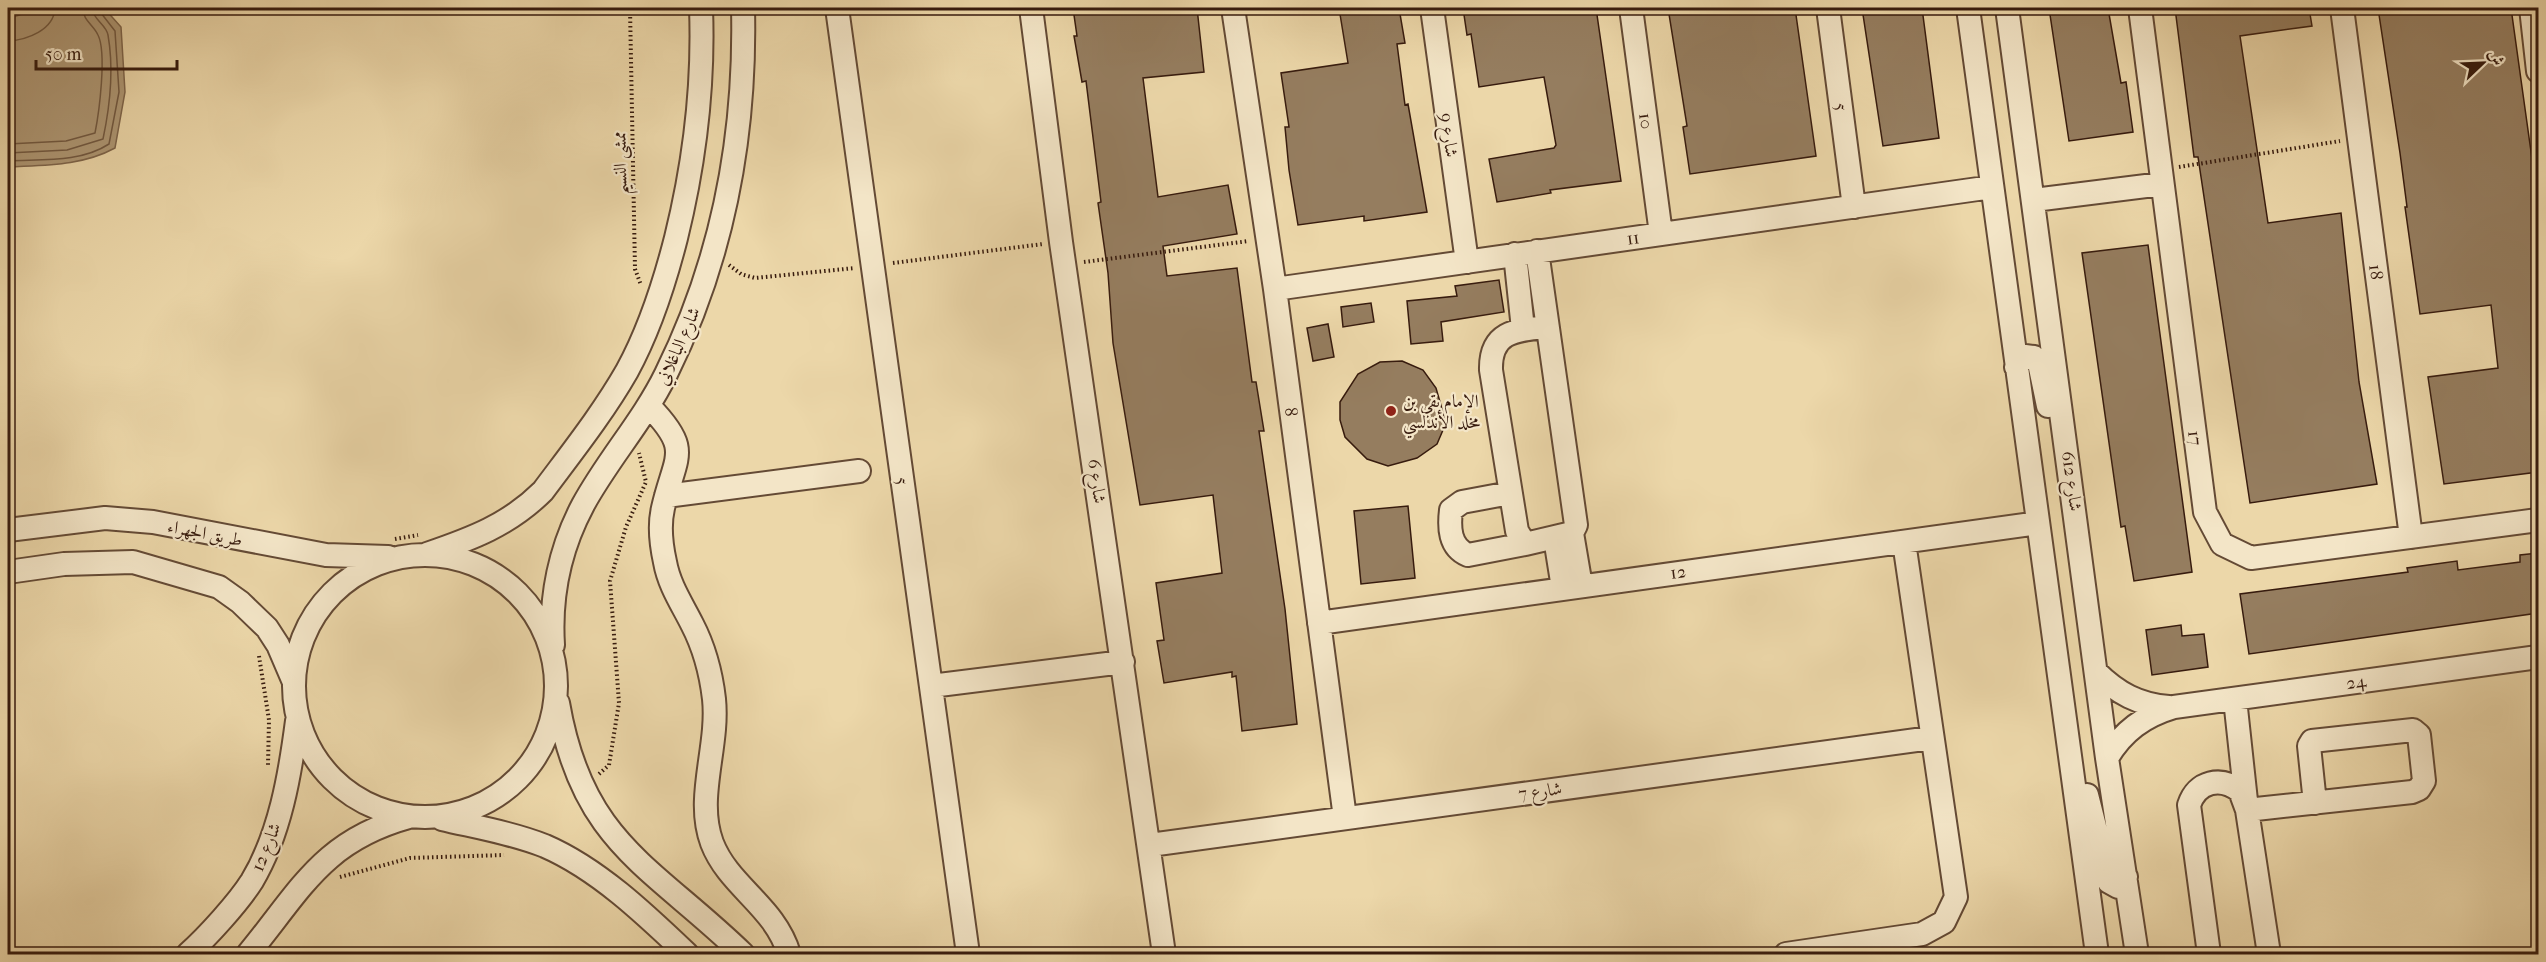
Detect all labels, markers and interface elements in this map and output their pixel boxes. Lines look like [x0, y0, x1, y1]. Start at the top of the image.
scale bar [36, 33, 177, 71]
north arrow [2453, 33, 2513, 93]
text: 50 m [45, 44, 82, 65]
text: ش [2485, 46, 2508, 68]
street label: 5 [1830, 102, 1851, 112]
street label: شارع 9 [1431, 112, 1462, 159]
street label: 10 [1634, 112, 1657, 131]
street label: ممشى النسيم [609, 131, 639, 195]
street label: 11 [1625, 227, 1641, 250]
street label: 18 [2364, 263, 2387, 281]
street label: شارع الباغلاني [652, 304, 709, 390]
place label: الإمام بقي بن مخلد الأندلسي [1403, 391, 1480, 439]
marker: الإمام بقي بن مخلد الأندلسي [1384, 404, 1398, 418]
street label: 8 [1279, 406, 1302, 418]
street label: 17 [2183, 429, 2206, 447]
street label: شارع 612 [2053, 450, 2086, 513]
street label: شارع 6 [1079, 457, 1110, 505]
street label: 5 [891, 476, 912, 487]
street label: طريق الجهراء [165, 516, 244, 552]
street label: 12 [1669, 561, 1687, 584]
street label: 24 [2345, 671, 2368, 694]
street label: شارع 7 [1517, 778, 1564, 809]
street label: شارع 12 [247, 820, 289, 876]

